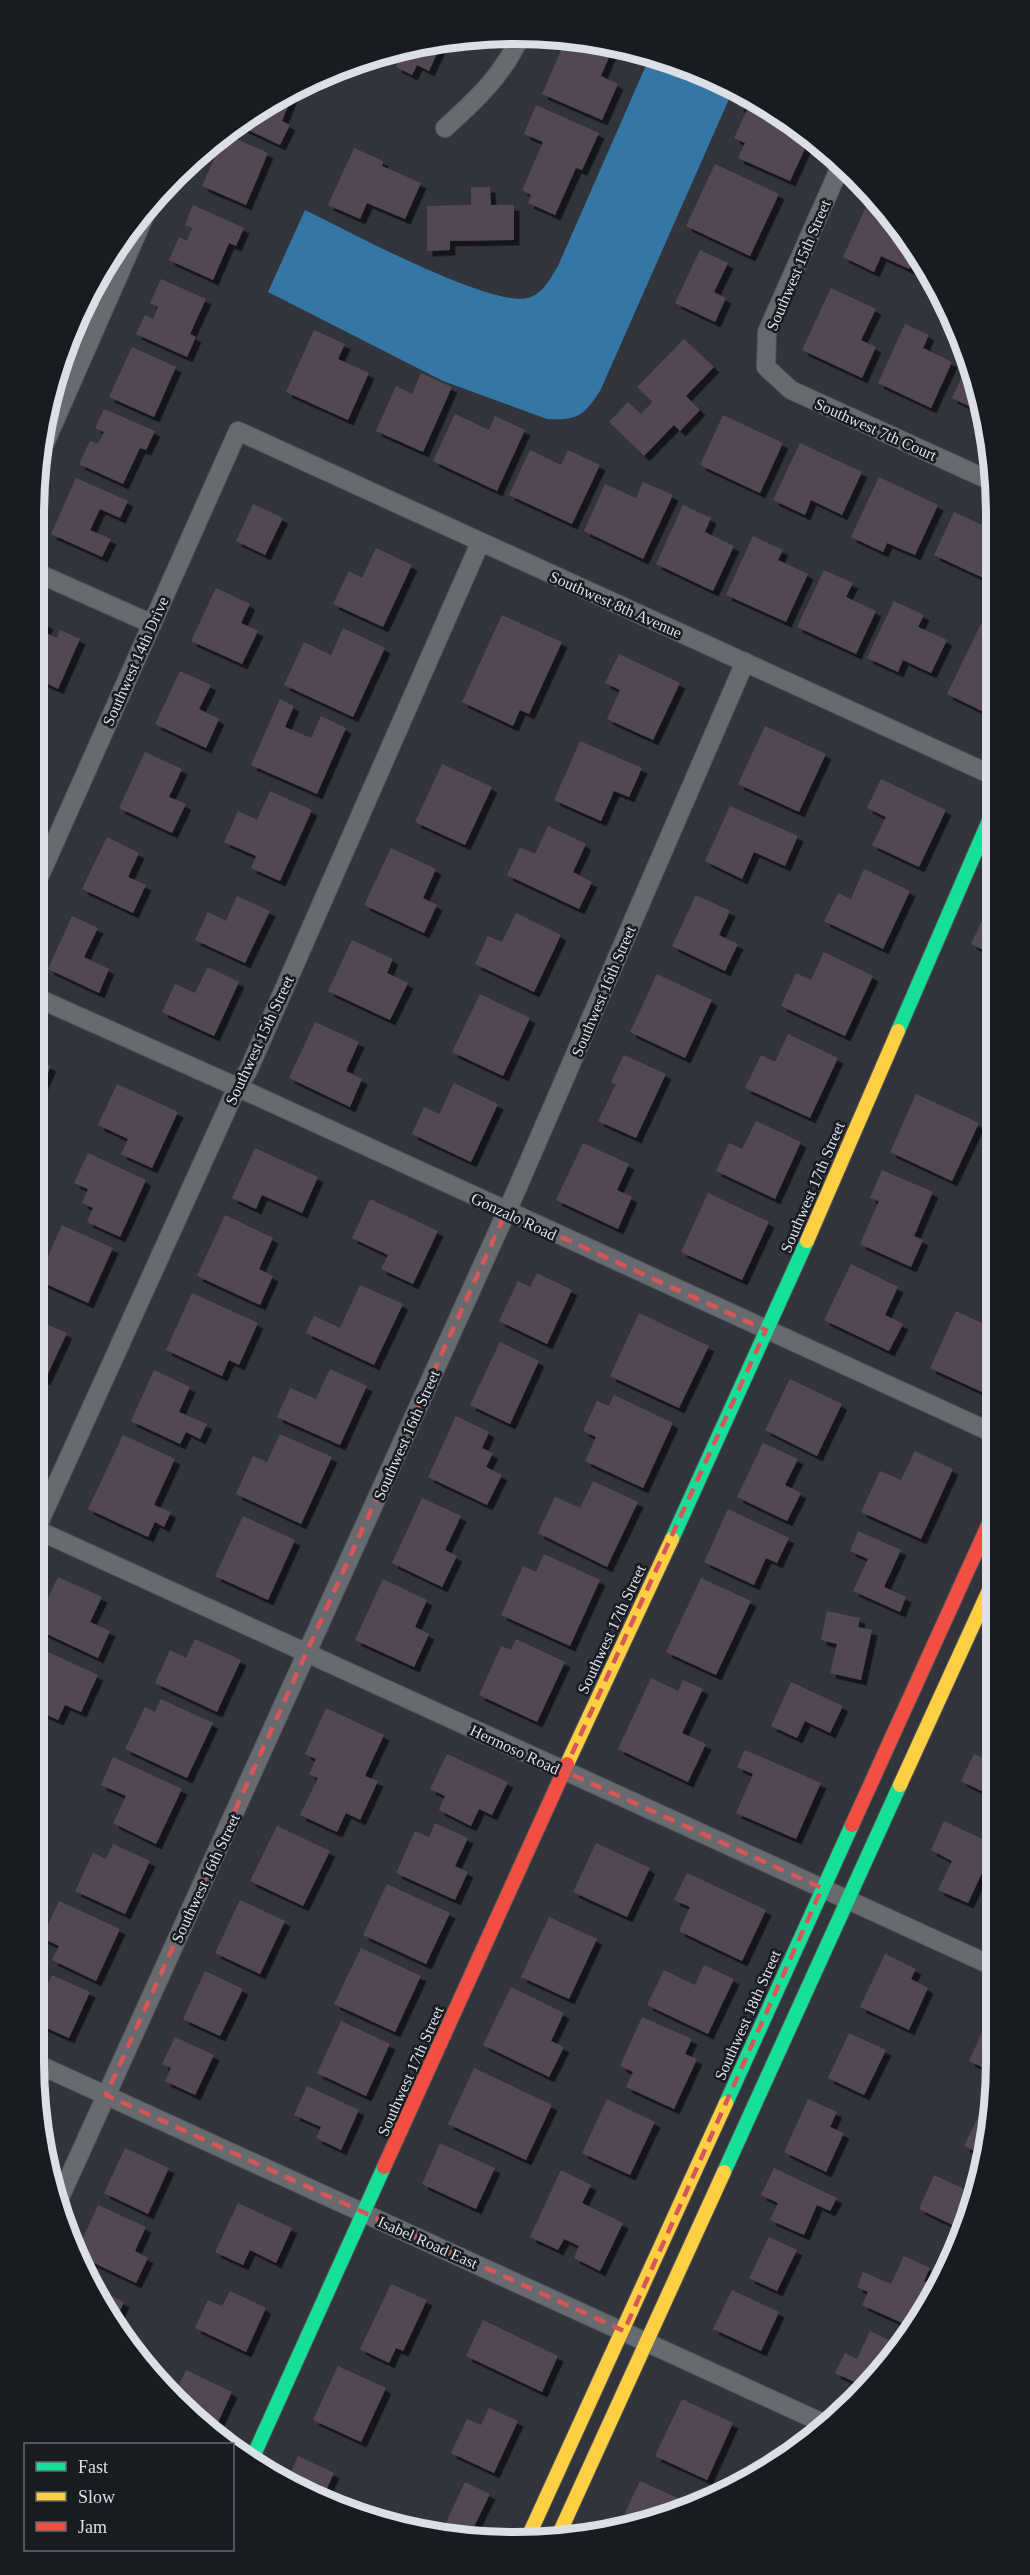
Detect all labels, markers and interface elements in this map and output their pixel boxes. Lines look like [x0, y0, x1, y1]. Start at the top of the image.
street label: Southwest 15th Street [763, 197, 834, 333]
street label: Southwest 7th Court [812, 395, 940, 464]
street label: Southwest 8th Avenue [547, 568, 684, 641]
street label: Southwest 14th Drive [99, 594, 172, 728]
street label: Southwest 16th Street [568, 923, 639, 1059]
street label: Southwest 15th Street [222, 972, 297, 1107]
street label: Southwest 17th Street [777, 1119, 848, 1255]
street label: Gonzalo Road [469, 1189, 559, 1244]
street label: Southwest 16th Street [370, 1367, 443, 1503]
street label: Southwest 17th Street [574, 1561, 649, 1696]
street label: Hermoso Road [467, 1721, 562, 1778]
street label: Southwest 16th Street [168, 1810, 243, 1945]
street label: Southwest 18th Street [711, 1947, 784, 2083]
street label: Southwest 17th Street [374, 2003, 447, 2139]
street label: Isabel Road East [375, 2213, 481, 2272]
legend [24, 2443, 234, 2551]
text: Fast [78, 2457, 108, 2477]
text: Slow [78, 2487, 115, 2507]
text: Jam [78, 2517, 107, 2537]

